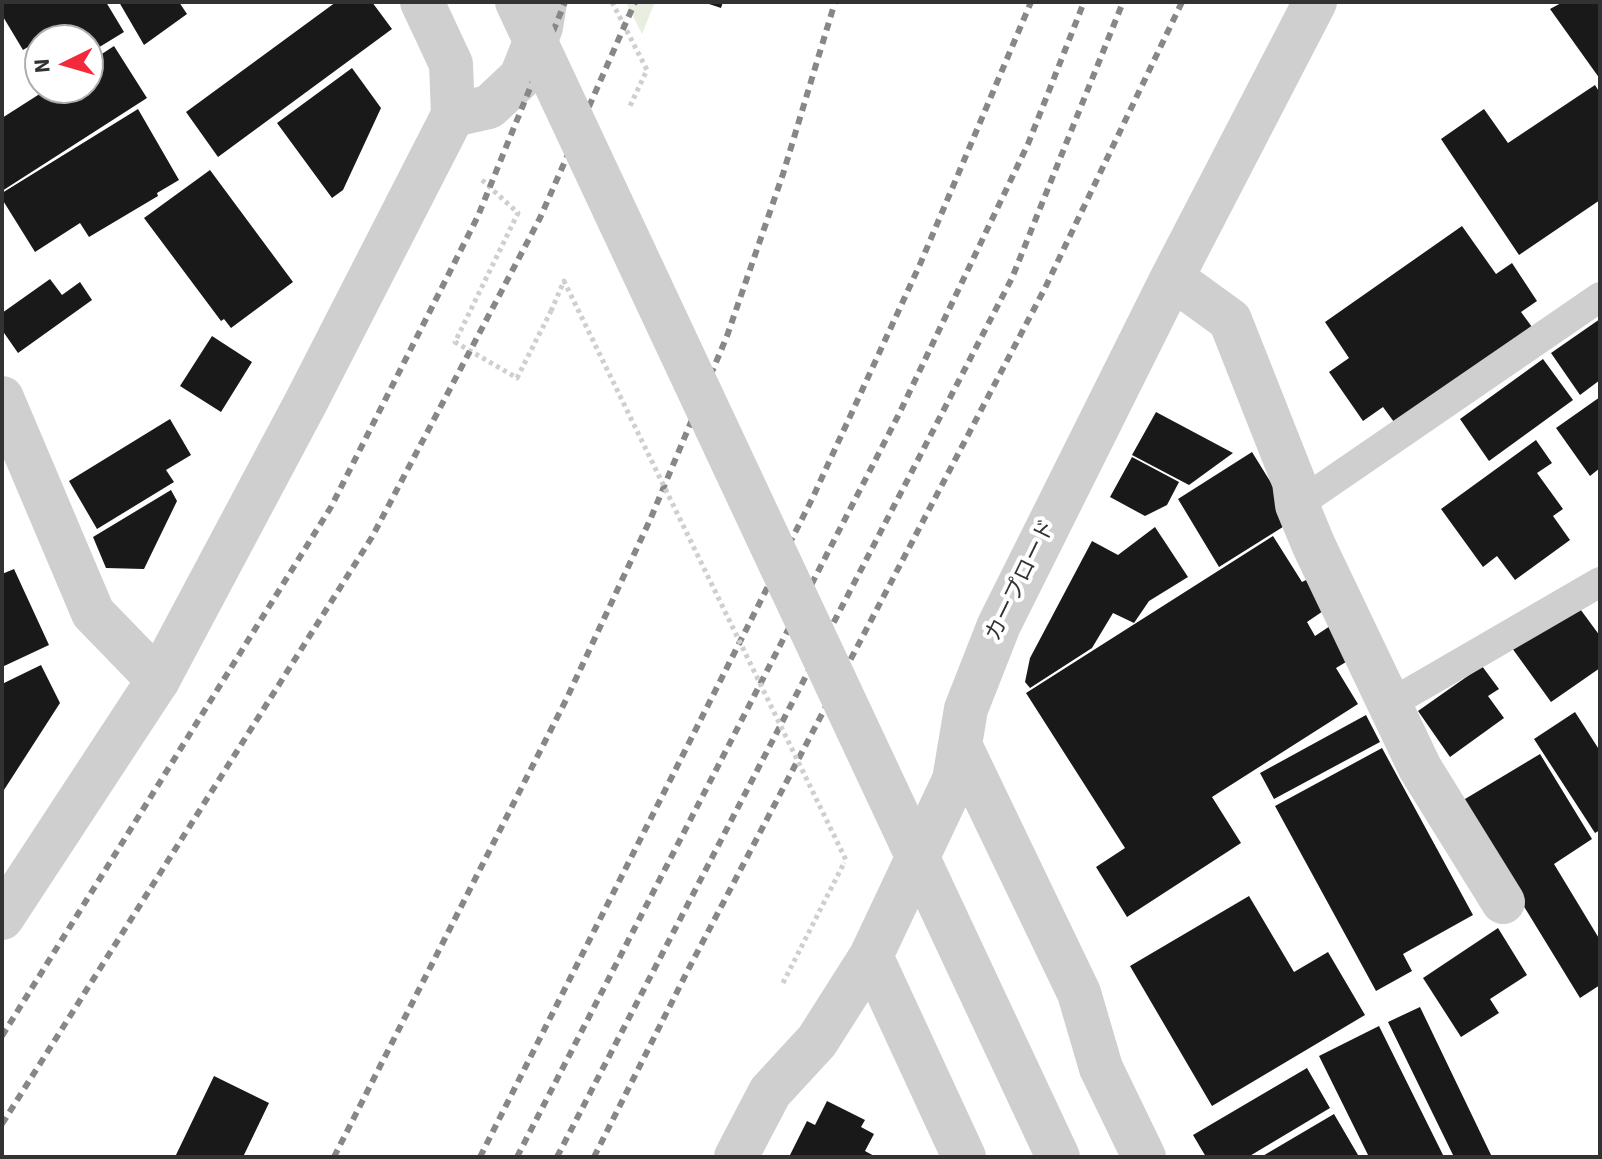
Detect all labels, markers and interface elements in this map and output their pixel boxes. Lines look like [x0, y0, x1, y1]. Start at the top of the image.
north arrow [24, 24, 104, 104]
text: N [26, 57, 59, 75]
street label: カープロード [981, 516, 1063, 646]

